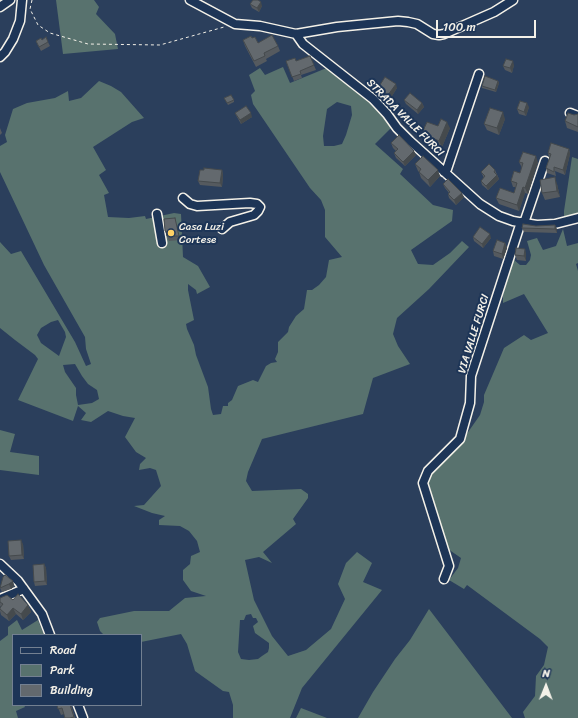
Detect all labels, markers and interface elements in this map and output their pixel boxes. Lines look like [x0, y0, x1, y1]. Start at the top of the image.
scale bar [438, 12, 538, 38]
text: 100 m [443, 16, 476, 38]
street label: STRADA VALLE FURCI [363, 76, 447, 160]
place label: Casa Luzi Cortese [179, 220, 224, 246]
marker: Casa Luzi Cortese [166, 228, 176, 238]
street label: VIA VALLE FURCI [456, 293, 492, 375]
legend [12, 634, 142, 706]
text: Road [50, 639, 76, 661]
text: Park [50, 659, 75, 681]
text: N [542, 664, 550, 683]
north arrow [526, 666, 566, 706]
text: Building [50, 679, 93, 701]

